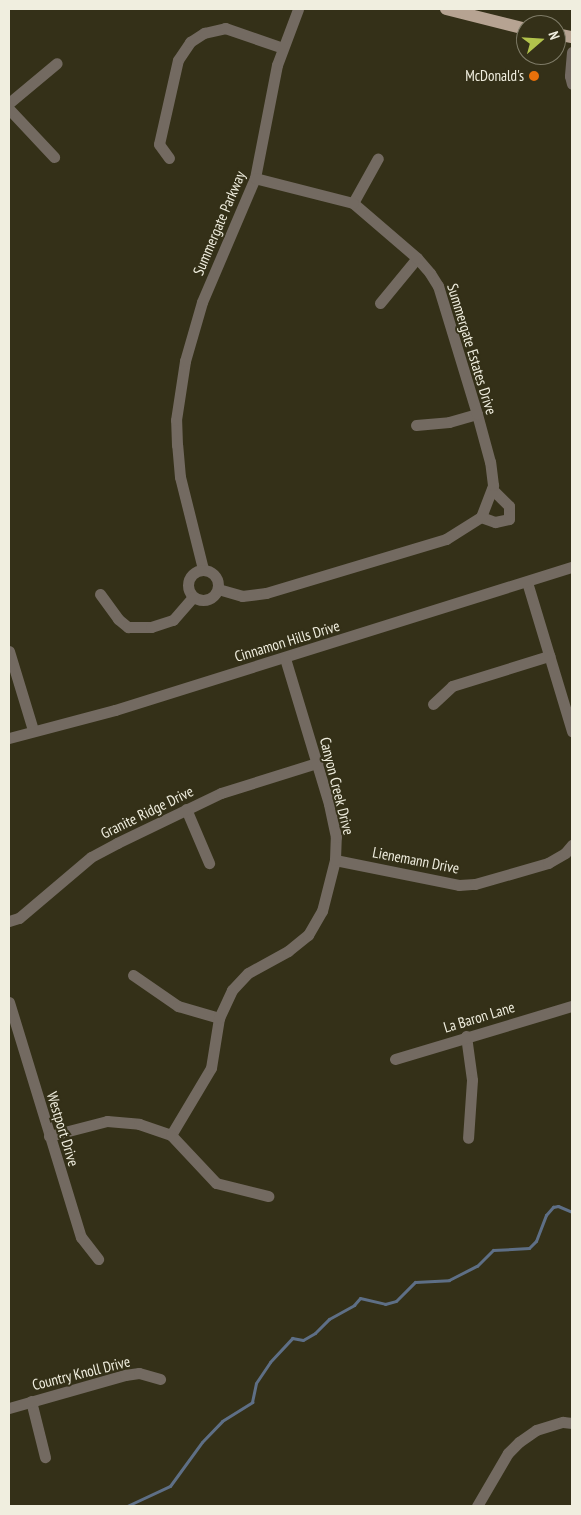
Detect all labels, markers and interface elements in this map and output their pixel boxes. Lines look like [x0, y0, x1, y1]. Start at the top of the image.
north arrow [516, 15, 566, 65]
text: N [544, 29, 564, 42]
place label: McDonald's [465, 67, 524, 85]
marker: McDonald's [528, 70, 540, 82]
street label: Summergate Parkway [189, 168, 249, 278]
street label: Summergate Estates Drive [444, 281, 500, 417]
street label: Cinnamon Hills Drive [232, 616, 342, 666]
street label: Canyon Creek Drive [316, 735, 358, 837]
street label: Granite Ridge Drive [98, 782, 196, 842]
street label: Lienemann Drive [371, 843, 461, 877]
street label: La Baron Lane [441, 998, 517, 1036]
street label: Westport Drive [43, 1090, 83, 1168]
street label: Country Knoll Drive [30, 1352, 132, 1394]

